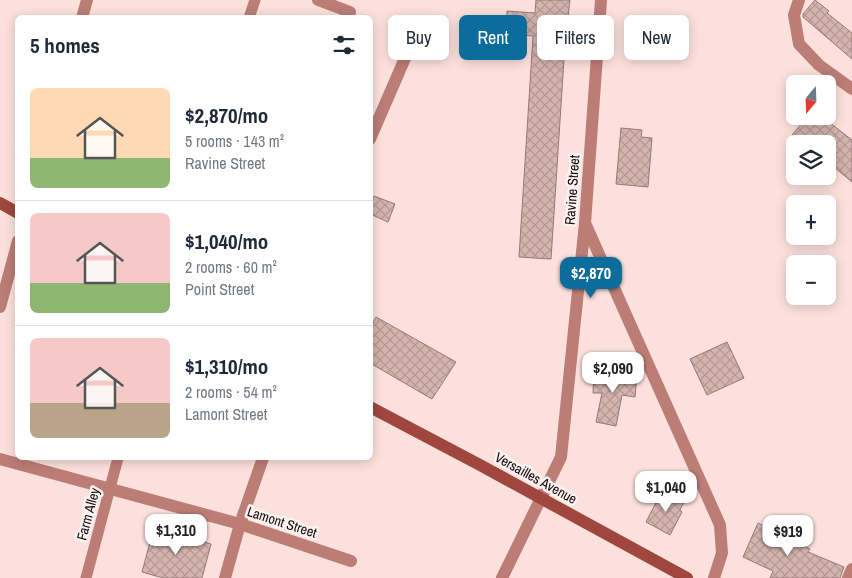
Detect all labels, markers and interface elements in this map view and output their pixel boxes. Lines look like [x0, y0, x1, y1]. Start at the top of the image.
chip: Buy [388, 15, 449, 60]
chip: Rent [459, 15, 527, 60]
chip: Filters [537, 15, 614, 60]
chip: New [624, 15, 689, 60]
text: 5 homes [30, 31, 100, 60]
icon: filters [330, 31, 358, 59]
north arrow [786, 75, 836, 125]
map controls [786, 75, 836, 305]
text: $2,870/mo [185, 101, 268, 130]
icon: home [70, 108, 130, 168]
text: 5 rooms · 143 m² [185, 130, 284, 152]
button: layers [786, 135, 836, 185]
text: Ravine Street [185, 152, 265, 174]
street label: Ravine Street [561, 154, 583, 226]
button: + [786, 195, 836, 245]
text: $1,040/mo [185, 227, 268, 256]
icon: home [70, 233, 130, 293]
button: − [786, 255, 836, 305]
text: 2 rooms · 60 m² [185, 256, 277, 278]
pin: $2,870 [550, 256, 632, 299]
text: $2,870 [571, 262, 611, 284]
text: Point Street [185, 278, 254, 300]
text: $1,310/mo [185, 352, 268, 381]
pin: $2,090 [572, 352, 654, 394]
text: $2,090 [593, 357, 633, 379]
icon: home [70, 358, 130, 418]
text: 2 rooms · 54 m² [185, 381, 277, 403]
text: Lamont Street [185, 403, 267, 425]
street label: Versailles Avenue [492, 448, 580, 508]
pin: $1,040 [625, 470, 707, 513]
text: $1,040 [646, 476, 686, 498]
street label: Farm Alley [72, 486, 104, 542]
street label: Lamont Street [245, 502, 319, 542]
pin: $1,310 [135, 514, 217, 556]
pin: $919 [758, 514, 818, 557]
text: $1,310 [156, 519, 196, 541]
text: $919 [773, 520, 803, 542]

